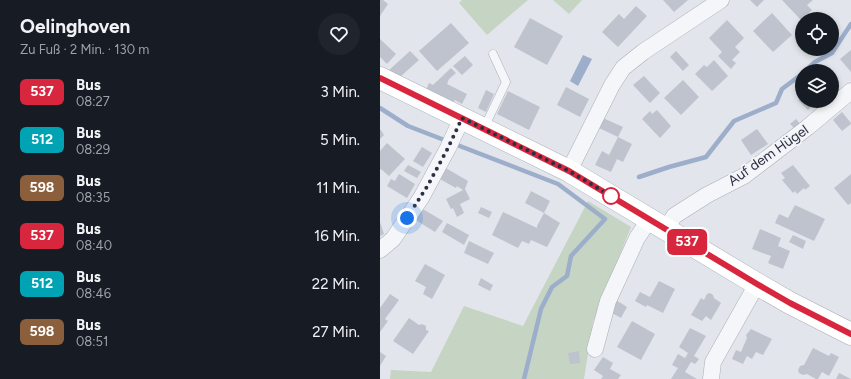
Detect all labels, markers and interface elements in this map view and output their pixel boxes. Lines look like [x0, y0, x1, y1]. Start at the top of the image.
map controls [795, 12, 839, 108]
button: locate [795, 12, 839, 56]
button: heart [318, 13, 360, 55]
text: Oelinghoven [20, 15, 130, 38]
text: Zu Fuß · 2 Min. · 130 m [20, 42, 149, 57]
button: layers [795, 64, 839, 108]
text: Bus [76, 76, 101, 94]
text: 537 [30, 83, 54, 100]
text: 3 Min. [320, 83, 360, 101]
text: 08:27 [76, 94, 110, 109]
street label: Auf dem Hügel [725, 121, 812, 189]
text: Bus [76, 124, 101, 142]
text: 512 [31, 131, 53, 148]
text: 5 Min. [320, 131, 360, 149]
text: 08:29 [76, 142, 110, 157]
text: Bus [76, 172, 101, 190]
text: 598 [30, 179, 54, 196]
text: 11 Min. [316, 179, 360, 197]
unlabelled marker [602, 187, 620, 205]
text: 08:35 [76, 190, 110, 205]
your location [397, 208, 417, 228]
text: Bus [76, 220, 101, 238]
text: 537 [30, 227, 54, 244]
text: 16 Min. [314, 227, 360, 245]
line badge: 537 [664, 229, 710, 255]
text: 537 [675, 233, 699, 250]
text: 08:40 [76, 238, 112, 253]
text: Bus [76, 268, 101, 286]
text: 512 [31, 275, 53, 292]
text: 22 Min. [312, 275, 360, 293]
text: 08:46 [76, 286, 111, 301]
text: Bus [76, 316, 101, 334]
text: 598 [30, 323, 54, 340]
text: 27 Min. [312, 323, 360, 341]
text: 08:51 [76, 334, 108, 349]

